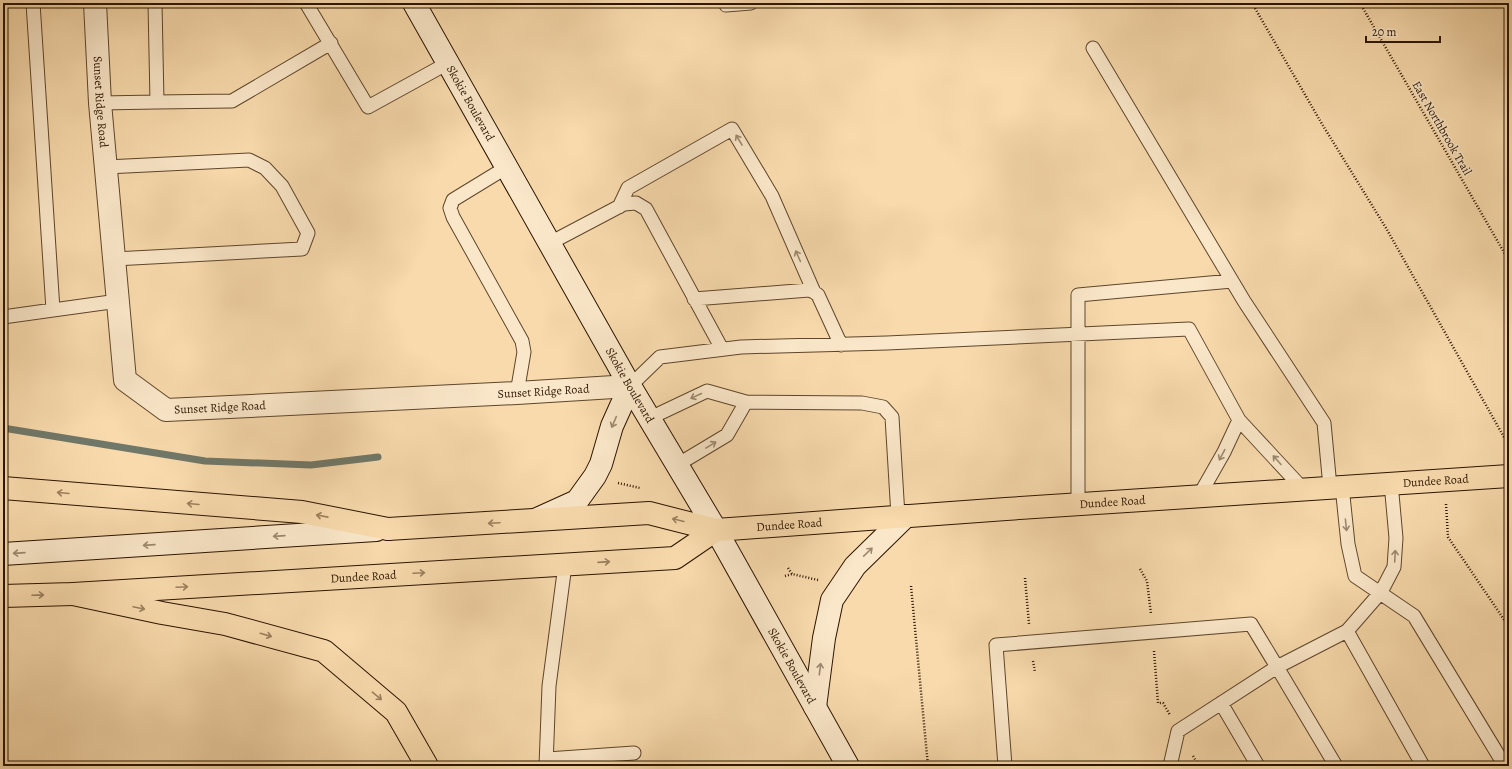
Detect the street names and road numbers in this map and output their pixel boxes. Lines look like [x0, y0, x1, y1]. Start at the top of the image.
street label: Sunset Ridge Road [90, 56, 112, 149]
street label: Skokie Boulevard [443, 62, 499, 144]
street label: East Northbrook Trail [1408, 78, 1476, 178]
street label: Skokie Boulevard [602, 345, 658, 426]
street label: Sunset Ridge Road [497, 380, 590, 402]
street label: Sunset Ridge Road [174, 397, 267, 418]
street label: Dundee Road [1402, 471, 1470, 491]
street label: Dundee Road [1079, 492, 1146, 512]
street label: Dundee Road [756, 514, 823, 535]
street label: Dundee Road [330, 567, 397, 587]
street label: Skokie Boulevard [764, 625, 820, 707]

